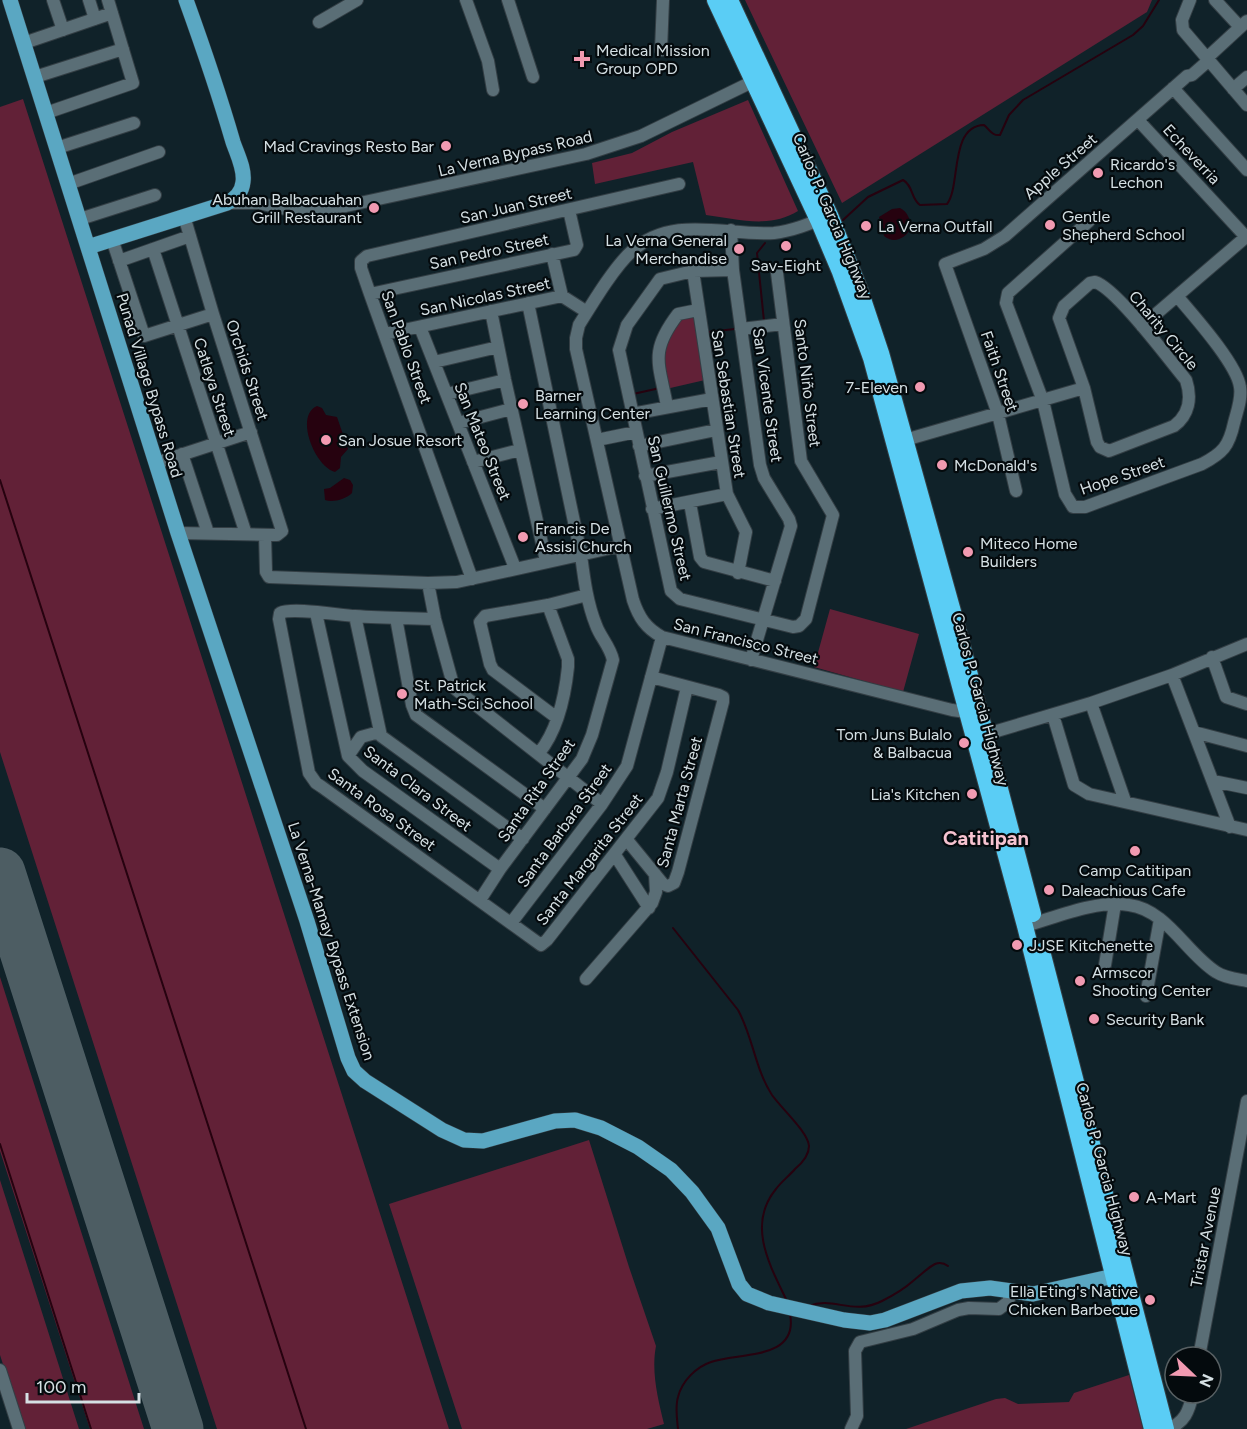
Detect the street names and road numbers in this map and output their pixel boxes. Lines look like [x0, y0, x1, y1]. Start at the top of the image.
street label: Echeverria [1159, 120, 1224, 188]
street label: La Verna Bypass Road [436, 127, 594, 180]
street label: Apple Street [1020, 129, 1101, 203]
street label: Carlos P. Garcia Highway [789, 130, 876, 303]
street label: San Juan Street [458, 183, 574, 228]
street label: San Pedro Street [428, 230, 551, 273]
street label: San Nicolas Street [418, 273, 552, 320]
street label: Charity Circle [1125, 287, 1202, 374]
street label: San Pablo Street [377, 288, 436, 406]
street label: Punad Village Bypass Road [112, 291, 187, 480]
street label: Orchids Street [222, 317, 273, 423]
street label: Santo Niño Street [790, 318, 825, 448]
street label: San Vicente Street [749, 327, 786, 463]
street label: Faith Street [977, 328, 1022, 414]
street label: San Sebastian Street [707, 329, 750, 480]
street label: Catleya Street [190, 335, 239, 439]
street label: San Mateo Street [450, 380, 515, 503]
street label: San Guillermo Street [644, 434, 695, 583]
street label: Hope Street [1077, 452, 1167, 499]
street label: Carlos P. Garcia Highway [948, 610, 1013, 789]
street label: San Francisco Street [672, 614, 820, 669]
street label: Santa Marta Street [653, 734, 706, 870]
street label: Santa Rita Street [494, 735, 579, 846]
street label: Santa Clara Street [360, 742, 476, 835]
street label: Santa Barbara Street [513, 760, 616, 891]
street label: Santa Rosa Street [324, 764, 439, 855]
street label: Santa Margarita Street [532, 790, 647, 929]
street label: La Verna-Mamay Bypass Extension [284, 820, 379, 1063]
street label: Carlos P. Garcia Highway [1072, 1080, 1137, 1259]
street label: Tristar Avenue [1186, 1185, 1225, 1289]

